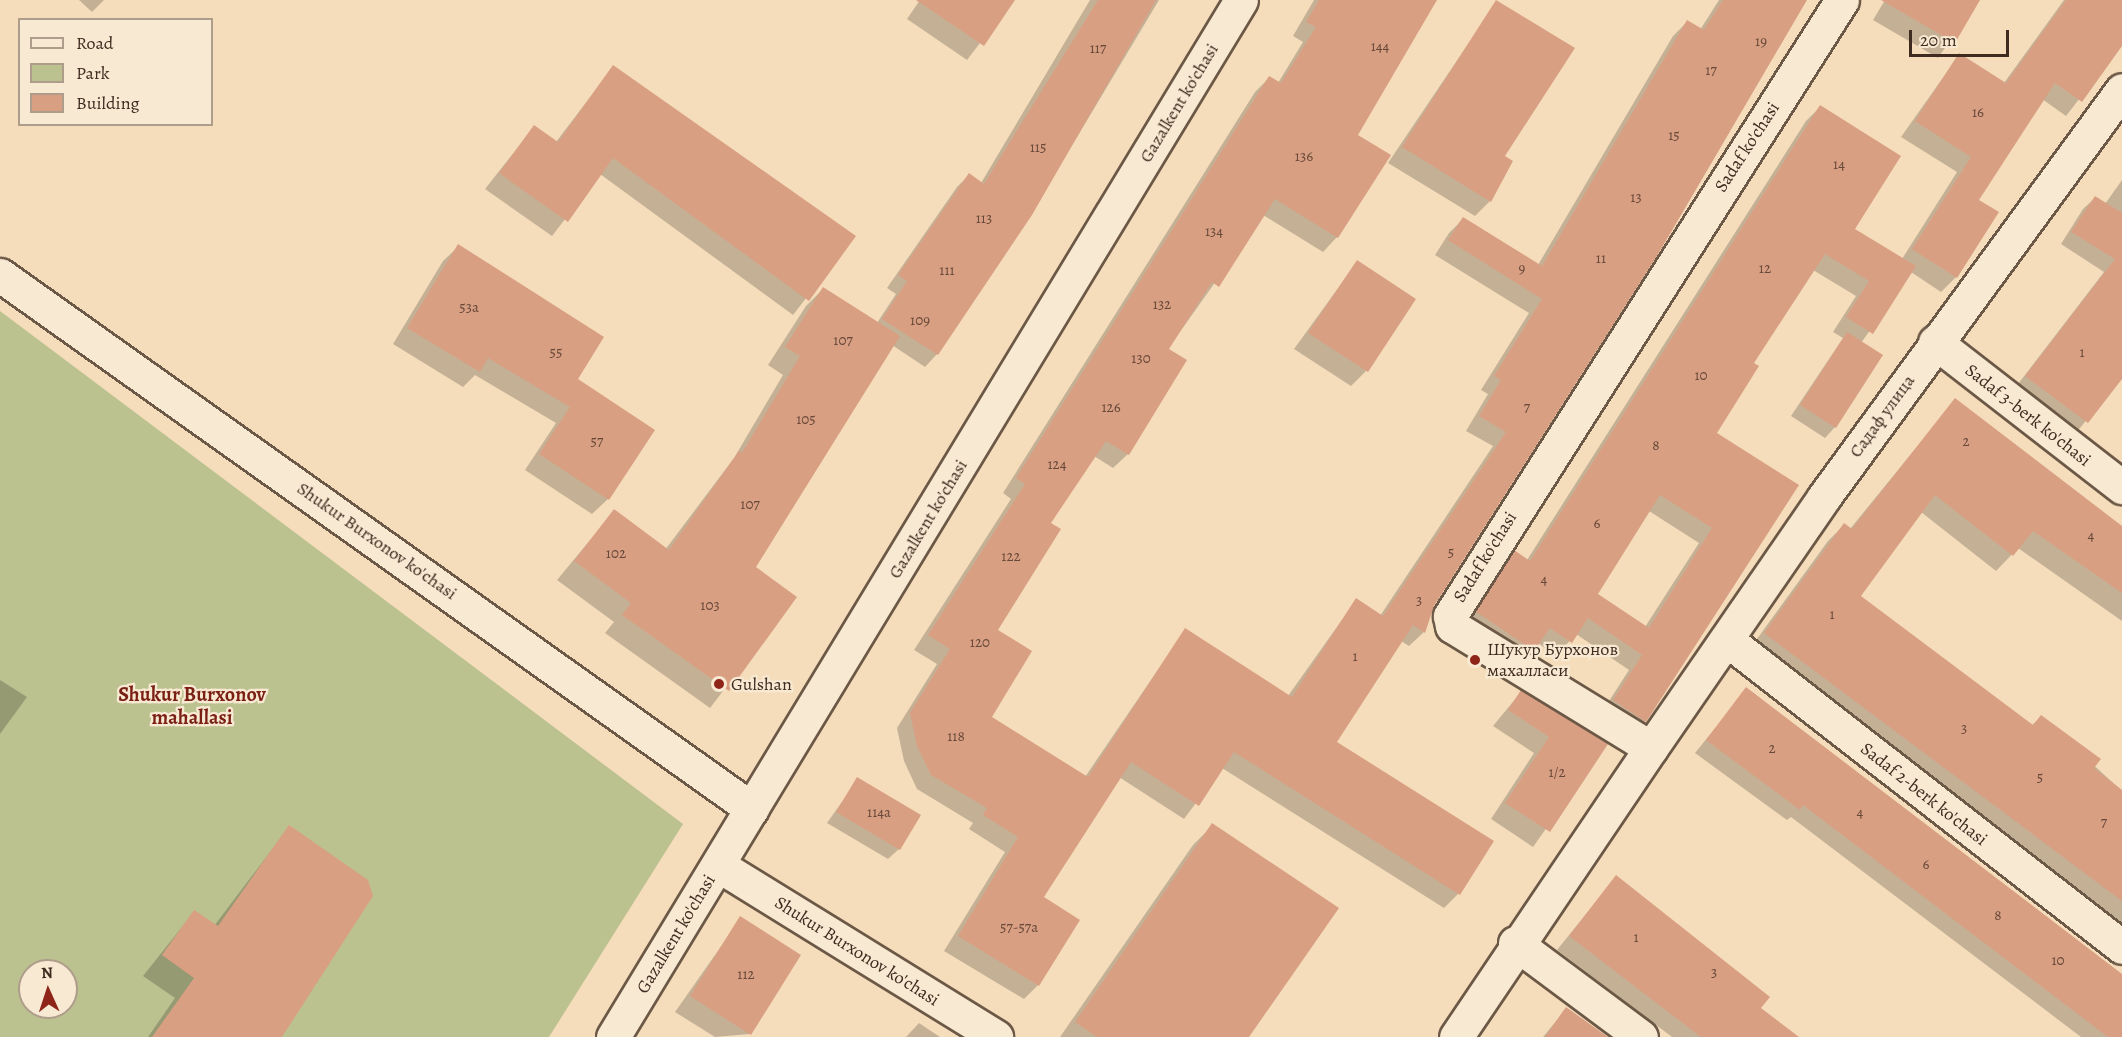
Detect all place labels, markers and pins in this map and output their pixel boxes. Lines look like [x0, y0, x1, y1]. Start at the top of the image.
place label: Шукур Бурхонов махалласи [1487, 639, 1618, 682]
marker: Шукур Бурхонов махалласи [1468, 653, 1482, 667]
place label: Gulshan [731, 673, 792, 695]
marker: Gulshan [712, 677, 726, 691]

